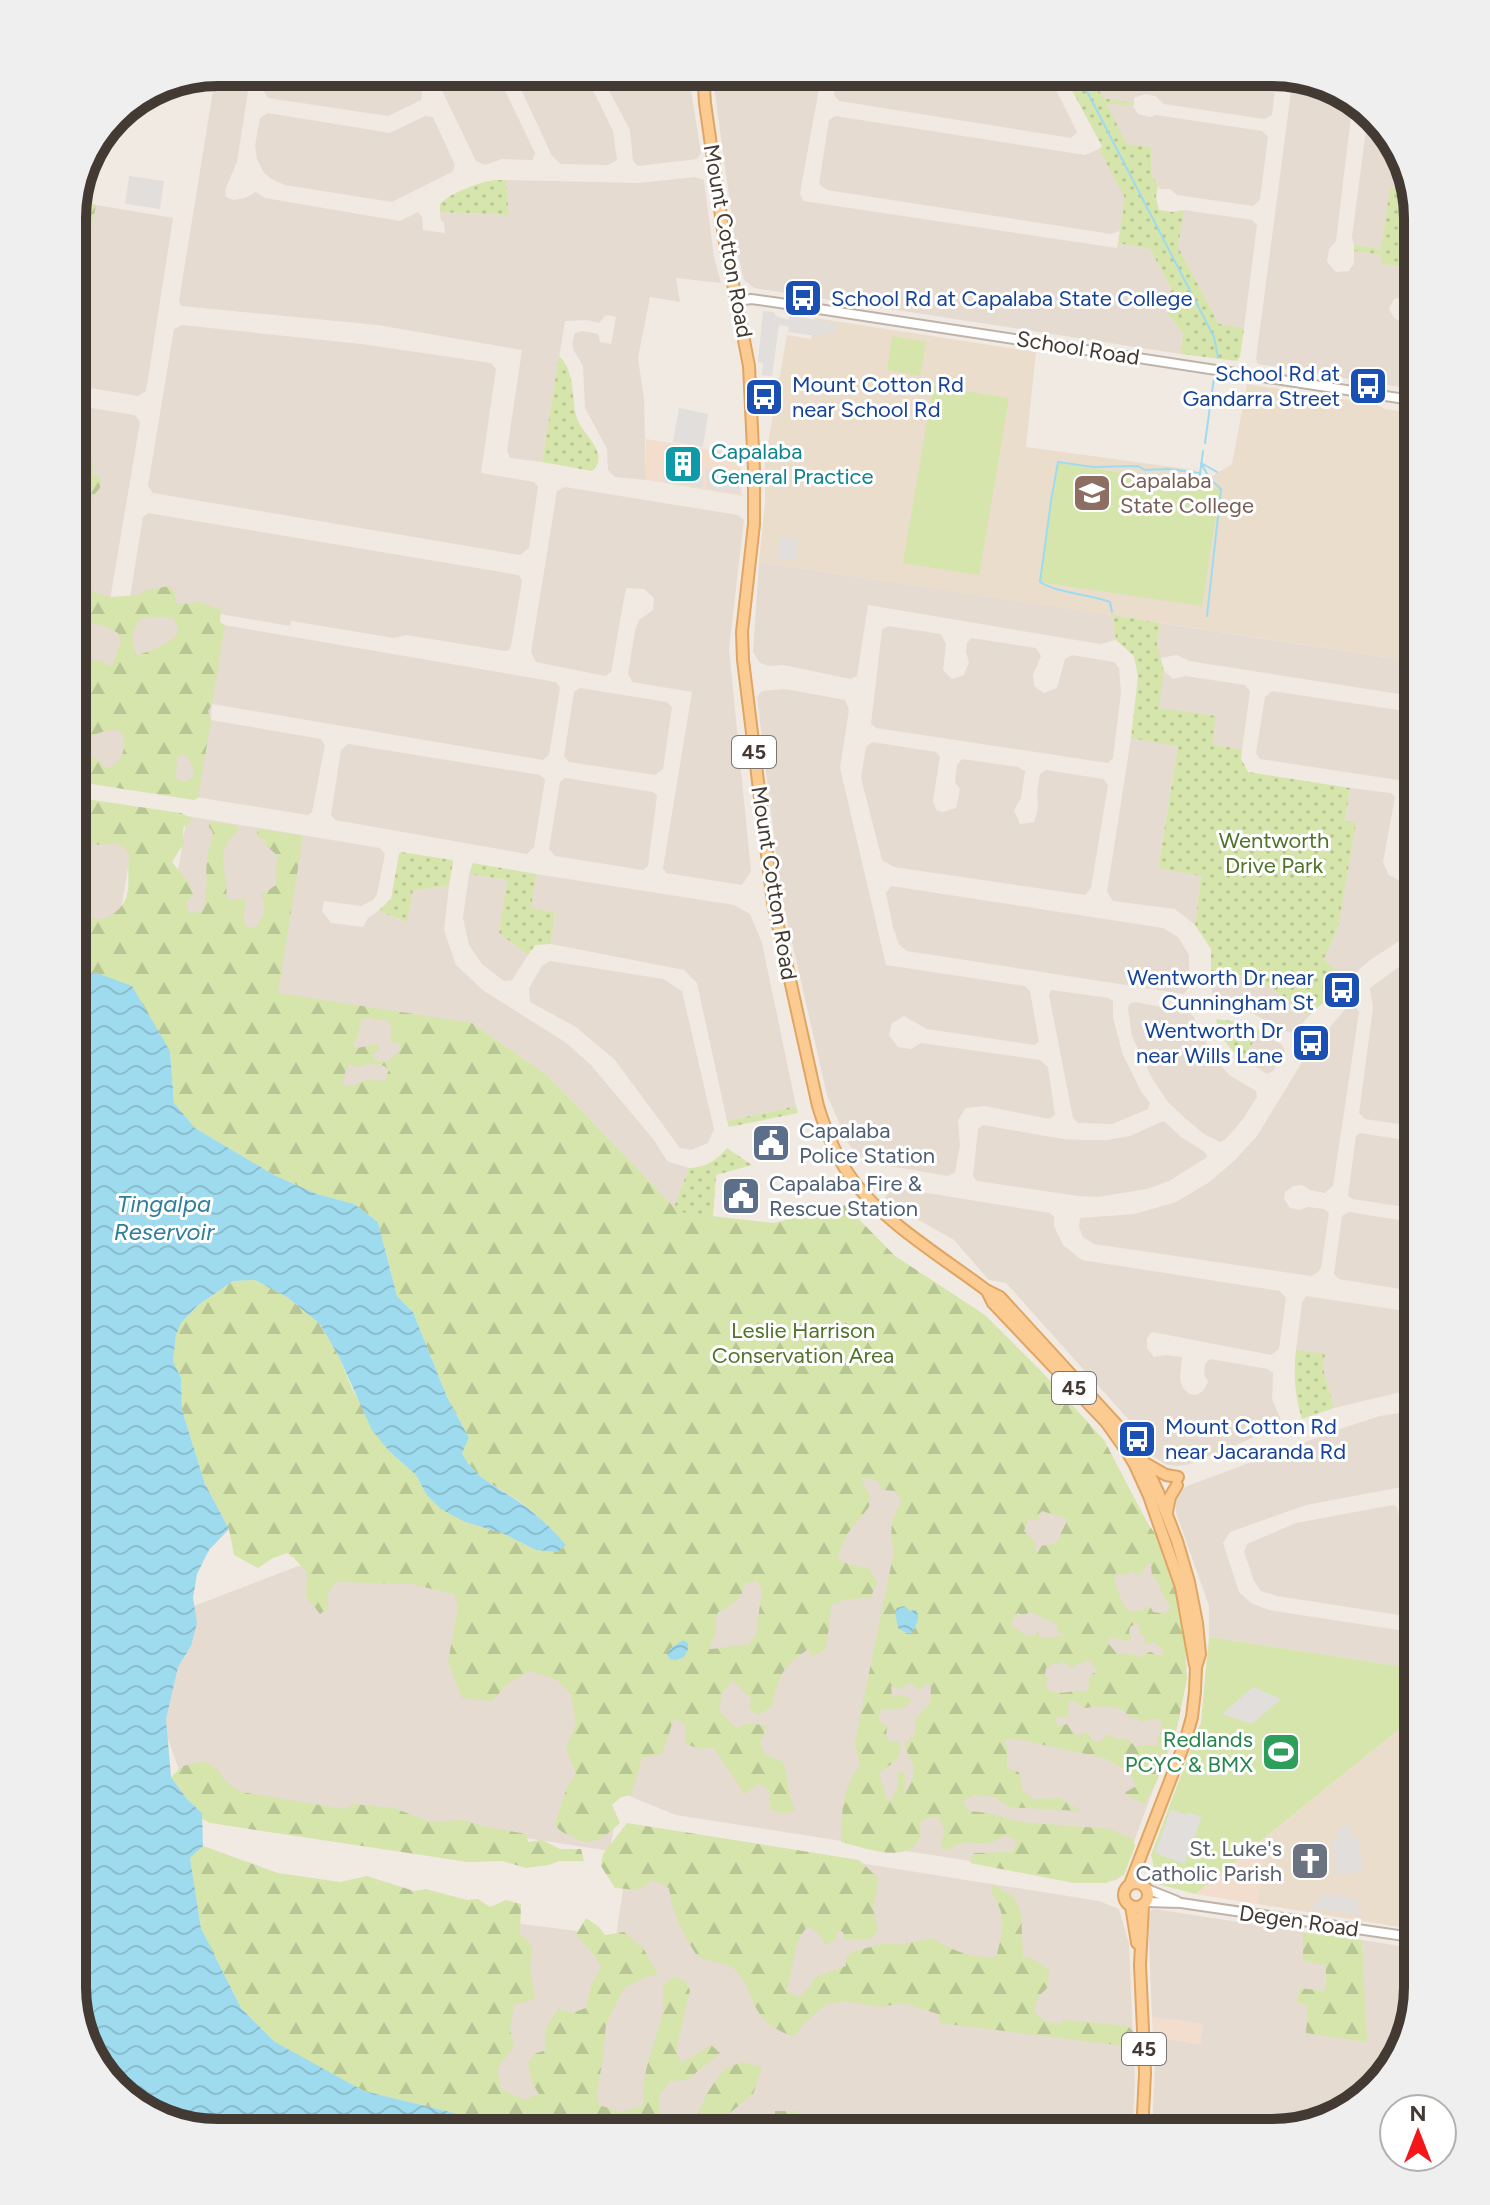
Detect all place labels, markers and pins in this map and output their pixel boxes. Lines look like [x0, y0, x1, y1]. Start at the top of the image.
bus stop icon: School Rd at Capalaba State College [782, 277, 824, 319]
place label: School Rd at Capalaba State College [831, 285, 1192, 312]
place label: School Rd at Gandarra Street [1183, 360, 1340, 412]
bus stop icon: School Rd at Gandarra Street [1347, 365, 1389, 407]
place label: Mount Cotton Rd near School Rd [792, 371, 964, 423]
bus stop icon: Mount Cotton Rd near School Rd [743, 376, 785, 418]
place label: Capalaba General Practice [711, 438, 874, 490]
building icon: Capalaba General Practice [662, 443, 704, 485]
place label: Capalaba State College [1120, 467, 1254, 519]
school or university icon: Capalaba State College [1071, 472, 1113, 514]
place label: Wentworth Dr near Cunningham St [1127, 964, 1315, 1016]
bus stop icon: Wentworth Dr near Cunningham St [1321, 969, 1363, 1011]
place label: Wentworth Dr near Wills Lane [1136, 1017, 1284, 1069]
bus stop icon: Wentworth Dr near Wills Lane [1290, 1022, 1332, 1064]
place label: Capalaba Police Station [799, 1117, 935, 1169]
public building icon: Capalaba Police Station [750, 1122, 792, 1164]
place label: Capalaba Fire & Rescue Station [769, 1170, 922, 1222]
public building icon: Capalaba Fire & Rescue Station [720, 1175, 762, 1217]
place label: Mount Cotton Rd near Jacaranda Rd [1165, 1413, 1346, 1465]
bus stop icon: Mount Cotton Rd near Jacaranda Rd [1116, 1418, 1158, 1460]
place label: Redlands PCYC & BMX [1125, 1726, 1253, 1778]
sports icon: Redlands PCYC & BMX [1260, 1731, 1302, 1773]
place label: St. Luke's Catholic Parish [1135, 1835, 1282, 1887]
church icon: St. Luke's Catholic Parish [1289, 1840, 1331, 1882]

